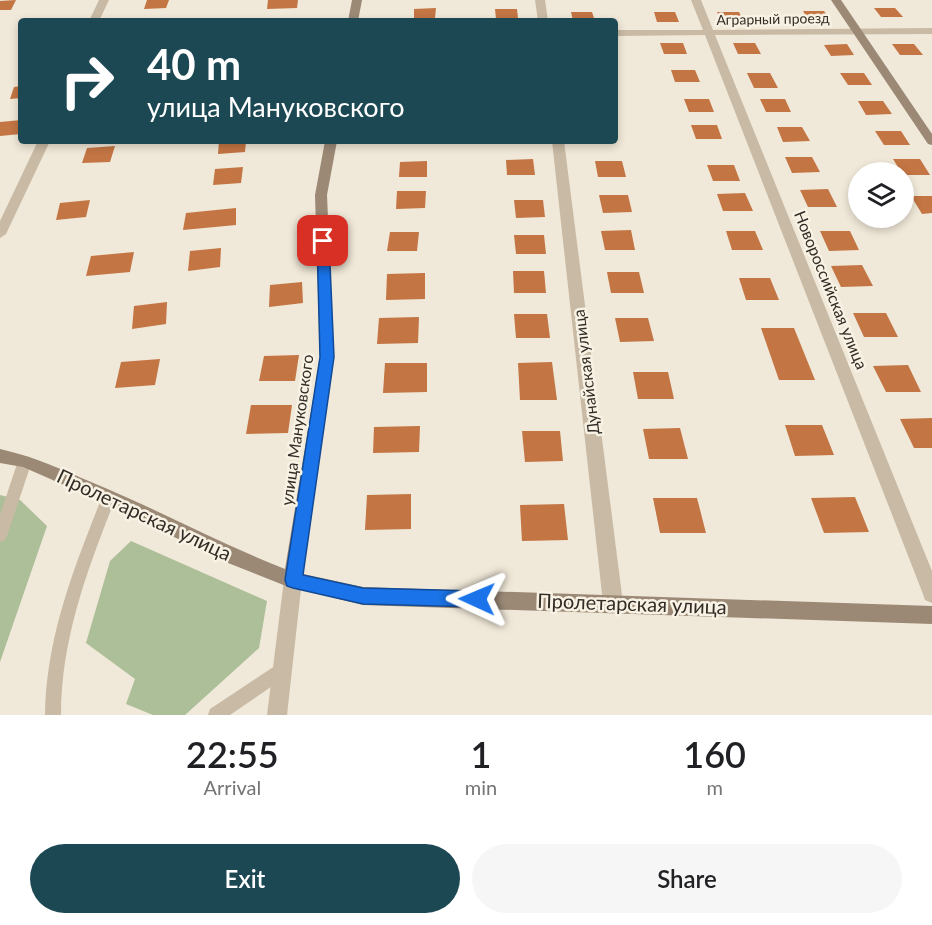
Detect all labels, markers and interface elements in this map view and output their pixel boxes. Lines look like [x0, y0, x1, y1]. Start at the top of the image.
street label: Аграрный проезд [716, 9, 830, 28]
text: 40 m [147, 39, 241, 89]
icon: right [48, 42, 126, 120]
text: улица Мануковского [147, 90, 404, 123]
map controls [848, 162, 914, 228]
button: layers [848, 162, 914, 228]
street label: Новороссийская улица [791, 208, 872, 372]
pin [297, 215, 348, 266]
icon: arrive [306, 224, 339, 257]
street label: Дунайская улица [568, 308, 603, 436]
street label: улица Мануковского [276, 353, 317, 507]
street label: Пролетарская улица [53, 463, 235, 565]
position arrow [445, 567, 509, 631]
street label: Пролетарская улица [537, 588, 727, 618]
text: 22:55 [186, 732, 279, 776]
text: 1 [471, 732, 491, 776]
text: 160 [683, 732, 746, 776]
text: Arrival [204, 775, 261, 799]
text: min [465, 775, 497, 799]
text: m [706, 775, 723, 799]
button: Exit [30, 844, 460, 913]
button: Share [472, 844, 902, 913]

